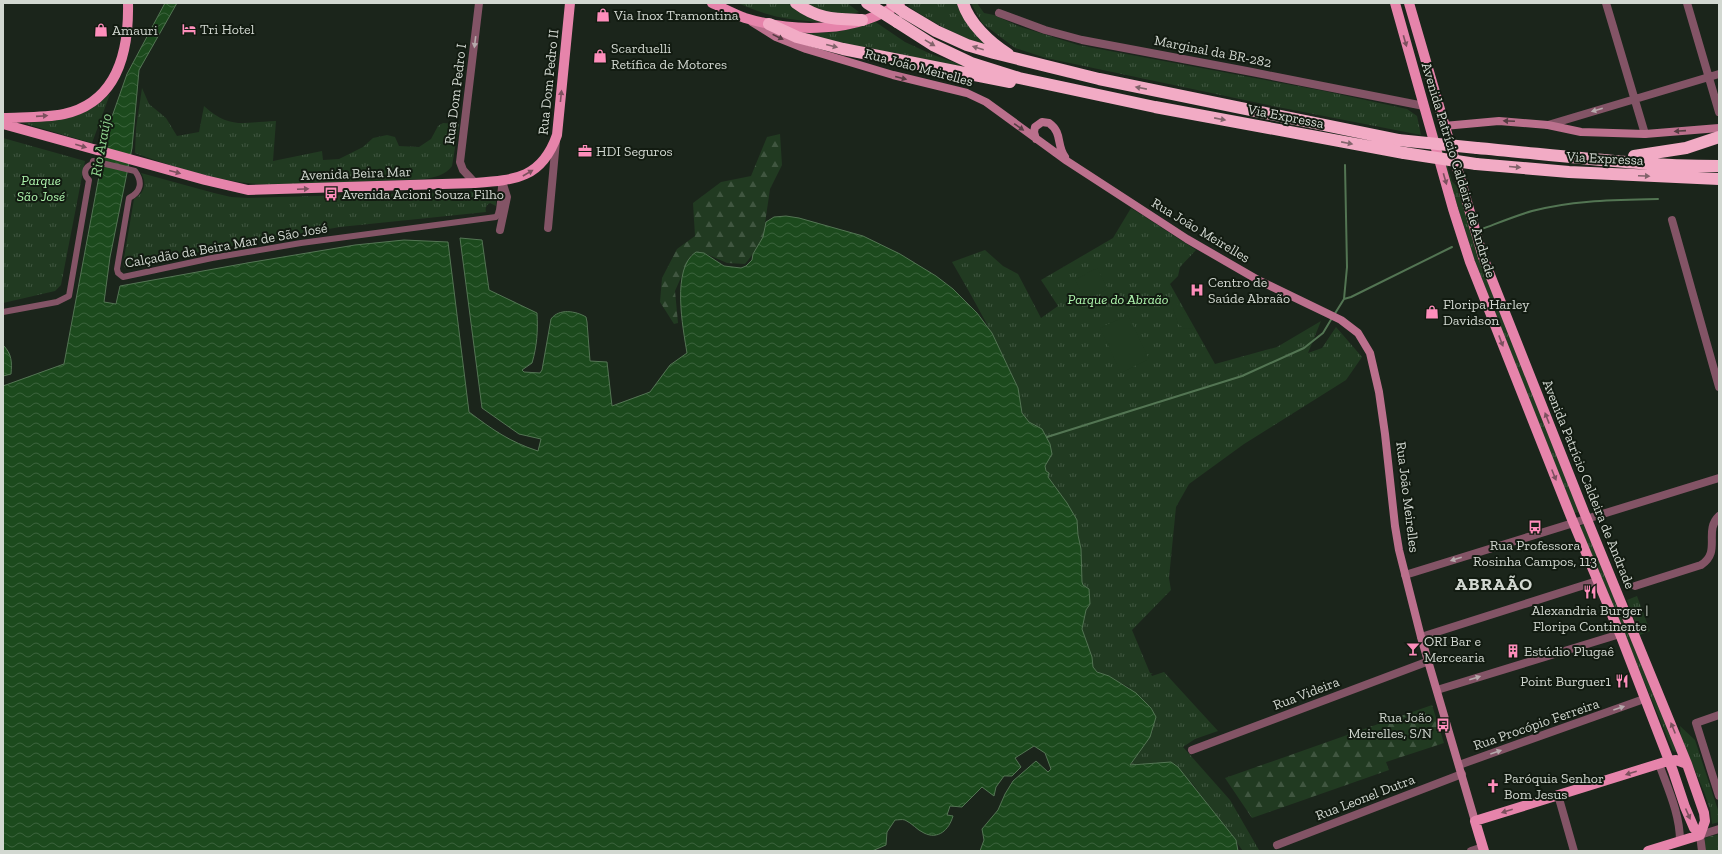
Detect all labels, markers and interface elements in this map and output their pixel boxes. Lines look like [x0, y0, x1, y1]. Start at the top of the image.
shop icon: Via Inox Tramontina [595, 7, 611, 23]
place label: Via Inox Tramontina [613, 7, 739, 24]
hotel icon: Tri Hotel [181, 21, 197, 37]
place label: Tri Hotel [200, 21, 255, 38]
shop icon: Amauri [93, 22, 109, 38]
place label: Amauri [112, 22, 158, 39]
street label: Rua Dom Pedro II [535, 28, 562, 136]
street label: Marginal da BR-282 [1153, 32, 1273, 71]
one-way arrow [772, 34, 784, 40]
one-way arrow [1403, 34, 1409, 47]
one-way arrow [471, 36, 478, 48]
one-way arrow [924, 39, 936, 46]
place label: Scarduelli Retífica de Motores [611, 40, 727, 73]
street label: Rua Dom Pedro I [441, 43, 470, 145]
one-way arrow [826, 43, 838, 49]
street label: Rua João Meirelles [863, 45, 975, 90]
one-way arrow [972, 45, 984, 51]
shop icon: Scarduelli Retífica de Motores [592, 48, 608, 64]
street label: Avenida Patrício Caldeira de Andrade [1418, 60, 1500, 280]
one-way arrow [895, 75, 907, 81]
one-way arrow [1135, 84, 1147, 90]
one-way arrow [558, 90, 564, 102]
street label: Via Expressa [1245, 101, 1326, 132]
one-way arrow [1591, 107, 1603, 113]
one-way arrow [36, 112, 48, 119]
water label: Rio Araújo [87, 112, 115, 178]
one-way arrow [1213, 116, 1226, 122]
one-way arrow [1502, 118, 1515, 124]
one-way arrow [1014, 123, 1024, 131]
one-way arrow [1674, 127, 1686, 134]
one-way arrow [1341, 140, 1354, 146]
one-way arrow [75, 143, 87, 149]
office icon: HDI Seguros [577, 143, 593, 159]
place label: HDI Seguros [596, 143, 673, 160]
street label: Via Expressa [1565, 148, 1644, 169]
street label: Avenida Beira Mar [300, 163, 412, 184]
one-way arrow [1509, 164, 1521, 170]
one-way arrow [170, 169, 182, 175]
one-way arrow [522, 169, 534, 176]
park label: Parque São José [17, 172, 65, 205]
one-way arrow [1638, 172, 1650, 179]
one-way arrow [1442, 173, 1448, 185]
one-way arrow [297, 186, 310, 192]
bus stop icon: Avenida Acioni Souza Filho [323, 186, 339, 202]
place label: Avenida Acioni Souza Filho [342, 186, 504, 203]
street label: Rua João Meirelles [1149, 194, 1253, 266]
street label: Calçadão da Beira Mar de São José [123, 219, 329, 272]
place label: Centro de Saúde Abraão [1208, 274, 1290, 307]
hospital icon: Centro de Saúde Abraão [1189, 282, 1205, 298]
park label: Parque do Abraão [1067, 291, 1169, 308]
place label: Floripa Harley Davidson [1443, 296, 1530, 329]
shop icon: Floripa Harley Davidson [1424, 304, 1440, 320]
one-way arrow [1499, 336, 1505, 348]
street label: Avenida Patrício Caldeira de Andrade [1539, 377, 1639, 592]
one-way arrow [1543, 411, 1549, 423]
street label: Rua João Meirelles [1392, 441, 1423, 554]
one-way arrow [1552, 470, 1558, 482]
bus stop icon: Rua Professora Rosinha Campos, 113 [1527, 519, 1543, 535]
place label: Rua Professora Rosinha Campos, 113 [1473, 537, 1597, 570]
one-way arrow [1450, 556, 1462, 562]
district label: ABRAÃO [1455, 573, 1533, 595]
restaurant icon: Alexandria Burger | Floripa Continente [1582, 584, 1598, 600]
place label: Alexandria Burger | Floripa Continente [1531, 602, 1649, 635]
place label: ORI Bar e Mercearia [1424, 633, 1485, 666]
bar icon: ORI Bar e Mercearia [1405, 641, 1421, 657]
building icon: Estúdio Plugaê [1505, 643, 1521, 659]
place label: Estúdio Plugaê [1524, 643, 1614, 660]
street label: Rua Videira [1271, 673, 1342, 714]
place label: Point Burguer1 [1520, 673, 1612, 690]
restaurant icon: Point Burguer1 [1614, 673, 1630, 689]
one-way arrow [1469, 675, 1481, 681]
street label: Rua Procópio Ferreira [1471, 695, 1602, 754]
one-way arrow [1613, 705, 1625, 711]
place label: Rua João Meirelles, S/N [1348, 709, 1432, 742]
bus stop icon: Rua João Meirelles, S/N [1435, 717, 1451, 733]
one-way arrow [1669, 722, 1675, 734]
one-way arrow [1490, 748, 1502, 754]
place label: Paróquia Senhor Bom Jesus [1504, 770, 1604, 803]
one-way arrow [1625, 770, 1637, 776]
street label: Rua Leonel Dutra [1313, 771, 1417, 824]
church icon: Paróquia Senhor Bom Jesus [1485, 778, 1501, 794]
one-way arrow [1501, 808, 1513, 814]
one-way arrow [1685, 808, 1691, 820]

